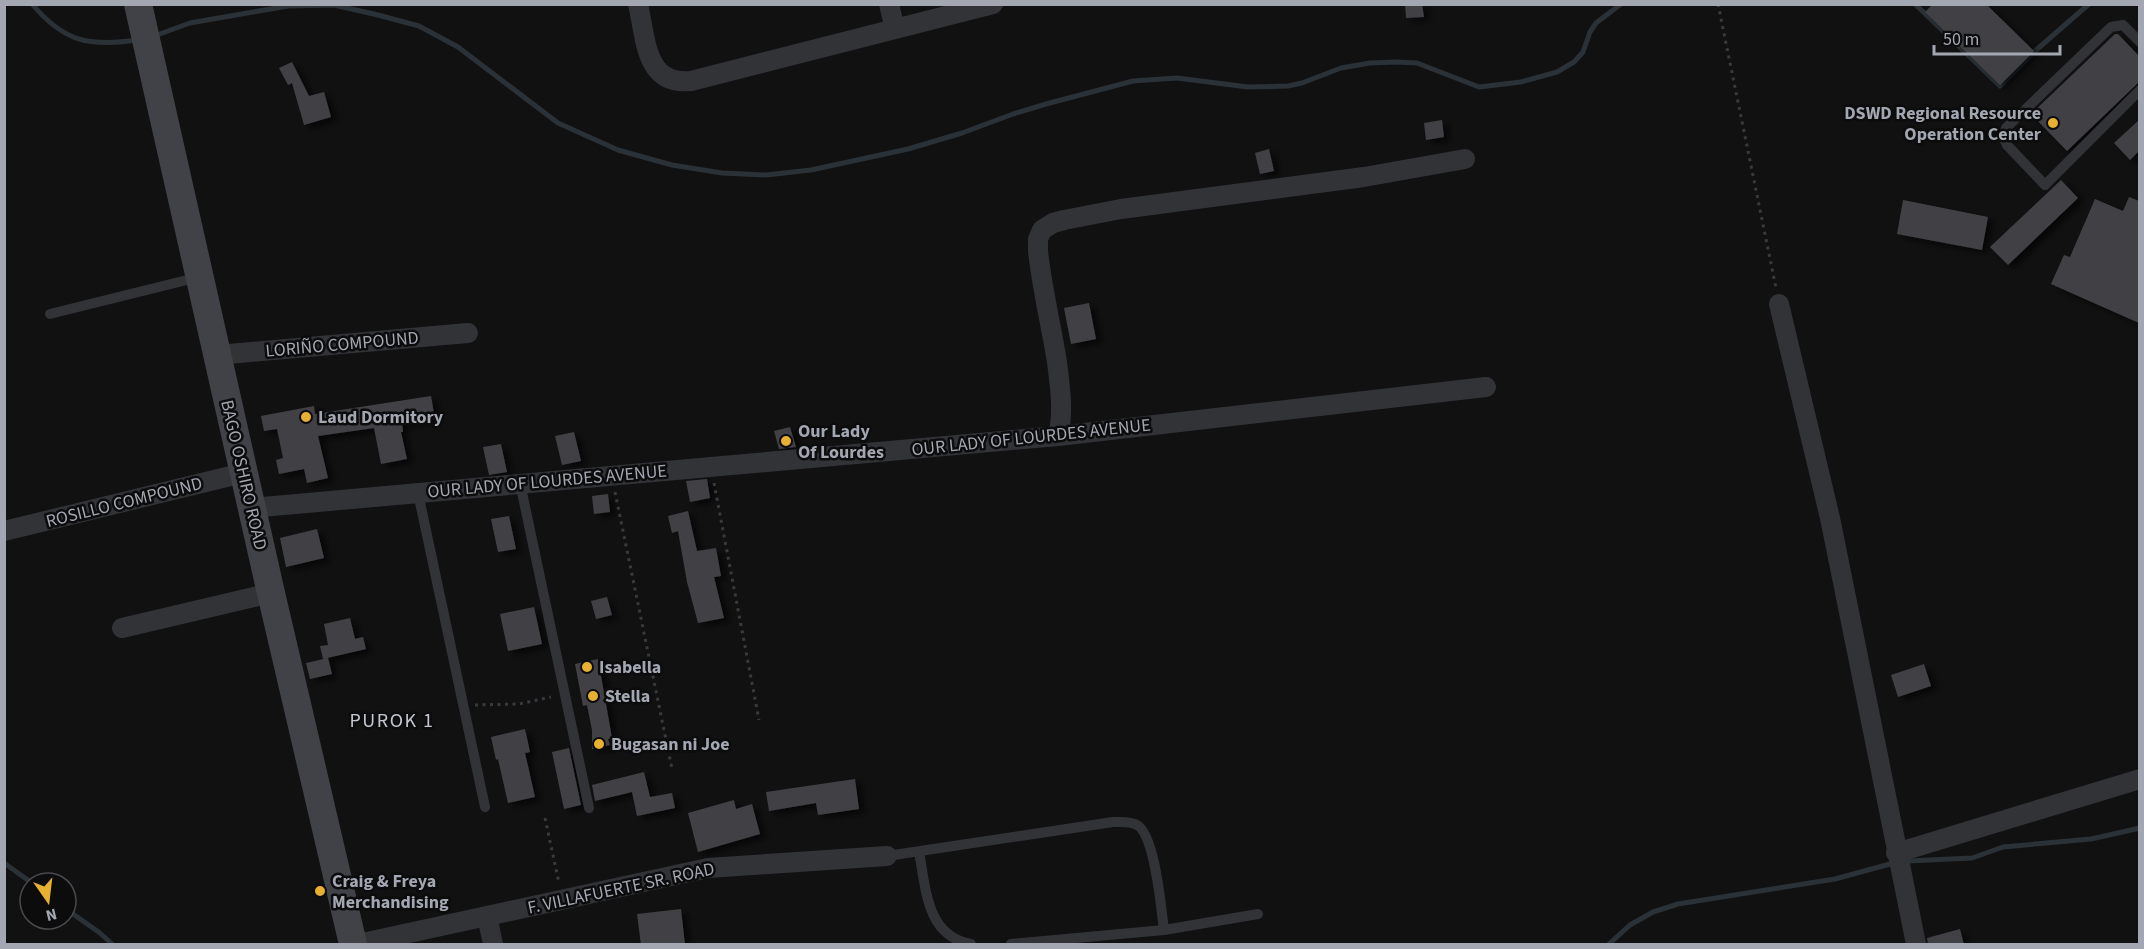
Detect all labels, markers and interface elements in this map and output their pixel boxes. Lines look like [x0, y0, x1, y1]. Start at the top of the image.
scale bar [1934, 18, 2060, 56]
text: 50 m [1943, 27, 1979, 52]
place label: DSWD Regional Resource Operation Center [1844, 101, 2042, 147]
marker: DSWD Regional Resource Operation Center [2046, 116, 2060, 130]
street label: LORIÑO COMPOUND [264, 325, 420, 364]
street label: BAGO OSHIRO ROAD [214, 398, 273, 553]
place label: Laud Dormitory [318, 405, 444, 430]
marker: Laud Dormitory [299, 410, 313, 424]
street label: OUR LADY OF LOURDES AVENUE [910, 413, 1152, 462]
place label: Our Lady Of Lourdes [798, 419, 884, 465]
marker: Our Lady Of Lourdes [779, 434, 793, 448]
street label: OUR LADY OF LOURDES AVENUE [426, 459, 668, 504]
street label: ROSILLO COMPOUND [43, 471, 205, 534]
place label: Isabella [599, 655, 661, 680]
marker: Isabella [580, 660, 594, 674]
place label: Stella [605, 684, 650, 709]
marker: Stella [586, 689, 600, 703]
district label: PUROK 1 [350, 707, 434, 735]
place label: Bugasan ni Joe [611, 732, 730, 757]
marker: Bugasan ni Joe [592, 737, 606, 751]
street label: F. VILLAFUERTE SR. ROAD [525, 856, 717, 921]
place label: Craig & Freya Merchandising [332, 869, 449, 915]
north arrow [18, 871, 78, 931]
marker: Craig & Freya Merchandising [313, 884, 327, 898]
text: N [44, 903, 59, 927]

